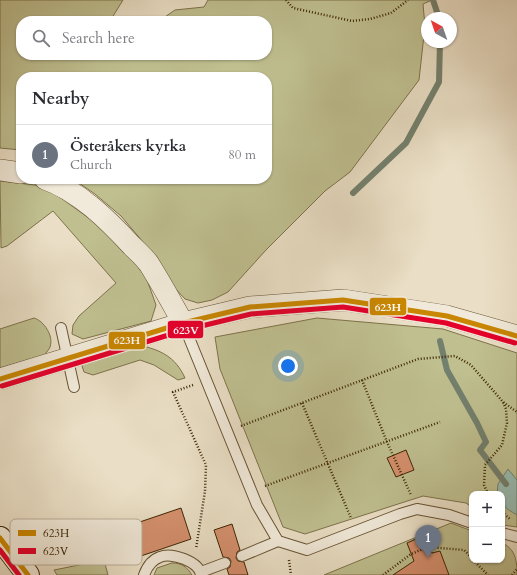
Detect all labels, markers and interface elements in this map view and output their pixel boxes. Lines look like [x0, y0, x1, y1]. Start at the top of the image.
north arrow [421, 12, 457, 48]
search box [16, 16, 272, 60]
icon: search [30, 27, 52, 49]
text: Search here [62, 28, 135, 48]
text: Nearby [32, 87, 89, 110]
text: Österåkers kyrka [70, 136, 186, 156]
text: 1 [42, 146, 48, 164]
text: 80 m [228, 146, 256, 164]
text: Church [70, 156, 112, 174]
line badge: 623H [369, 297, 407, 316]
text: 623H [375, 300, 402, 315]
line badge: 623V [167, 320, 204, 339]
text: 623V [173, 323, 199, 338]
line badge: 623H [108, 331, 146, 350]
text: 623H [114, 333, 141, 348]
your location [278, 356, 298, 376]
map controls [469, 491, 505, 563]
button: + [469, 491, 505, 527]
legend [10, 519, 142, 565]
pin: 1 [415, 525, 441, 558]
text: 623H [43, 526, 69, 541]
button: − [469, 527, 505, 563]
text: 623V [43, 544, 69, 559]

